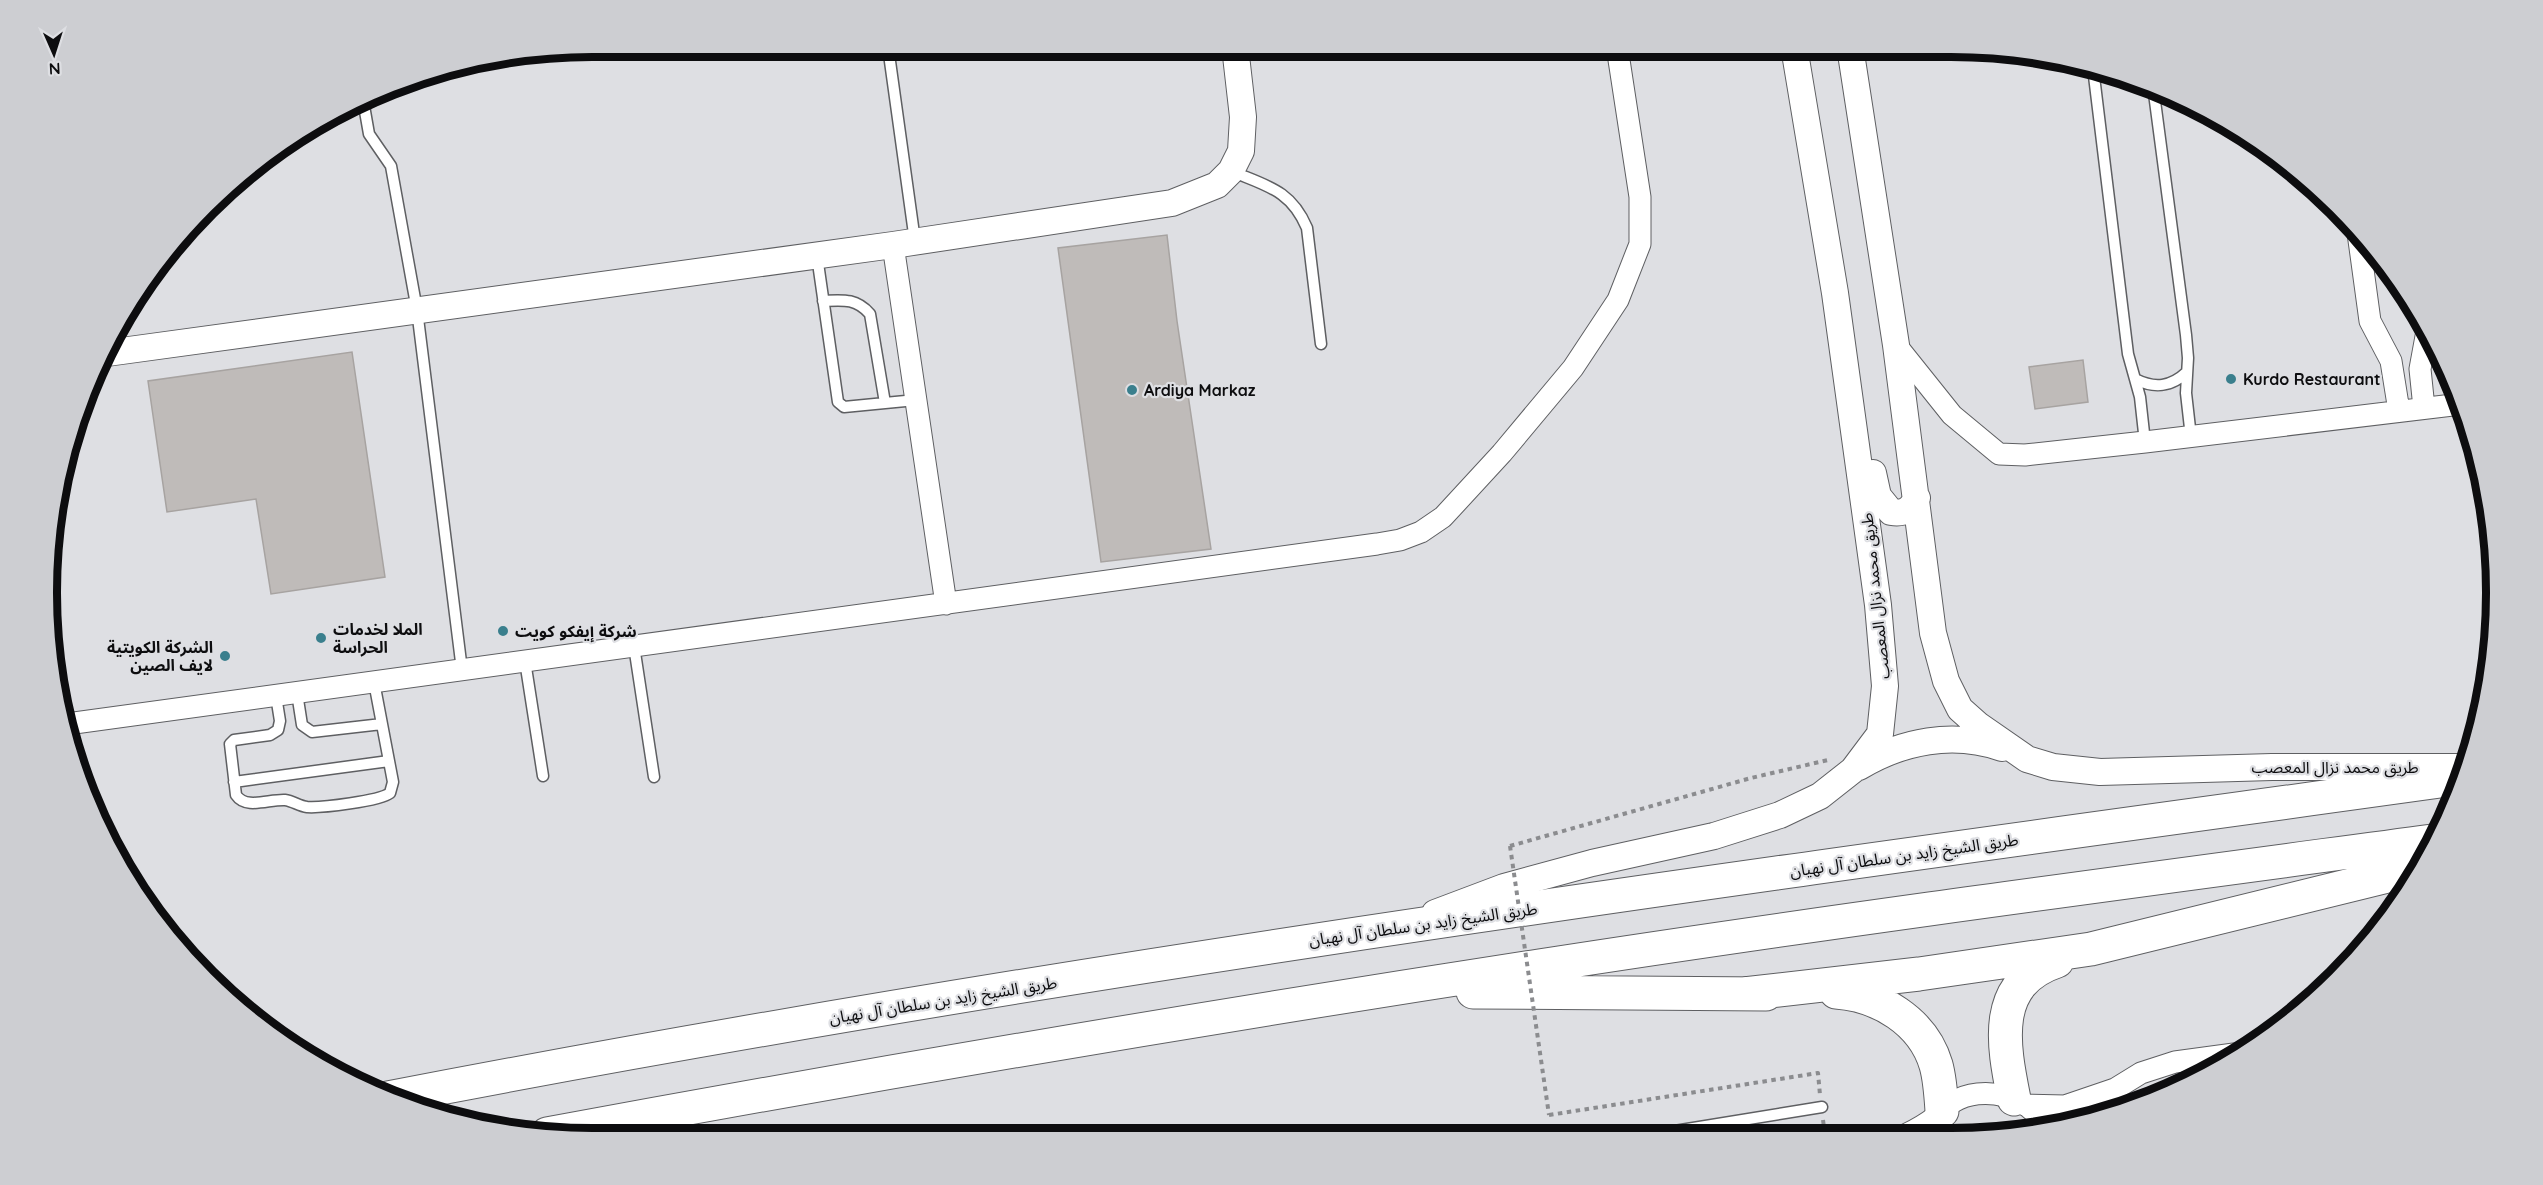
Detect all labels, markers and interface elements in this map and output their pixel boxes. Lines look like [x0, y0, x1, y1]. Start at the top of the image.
north arrow [24, 24, 84, 84]
text: N [48, 59, 61, 79]
place label: Kurdo Restaurant [2243, 369, 2381, 389]
marker: Kurdo Restaurant [2224, 372, 2238, 386]
place label: Ardiya Markaz [1144, 380, 1256, 400]
marker: Ardiya Markaz [1125, 383, 1139, 397]
street label: طريق محمد نزال المعصب [1856, 512, 1895, 680]
place label: الملا لخدمات الحراسة [333, 619, 423, 657]
place label: شركة إيفكو كويت [515, 621, 637, 643]
marker: شركة إيفكو كويت [496, 624, 510, 638]
marker: الملا لخدمات الحراسة [314, 631, 328, 645]
place label: الشركة الكويتية لايف الصين [107, 637, 213, 675]
marker: الشركة الكويتية لايف الصين [218, 649, 232, 663]
street label: طريق محمد نزال المعصب [2251, 757, 2419, 778]
street label: طريق الشيخ زايد بن سلطان آل نهيان [1789, 829, 2020, 884]
street label: طريق الشيخ زايد بن سلطان آل نهيان [1308, 898, 1539, 953]
street label: طريق الشيخ زايد بن سلطان آل نهيان [828, 972, 1059, 1031]

